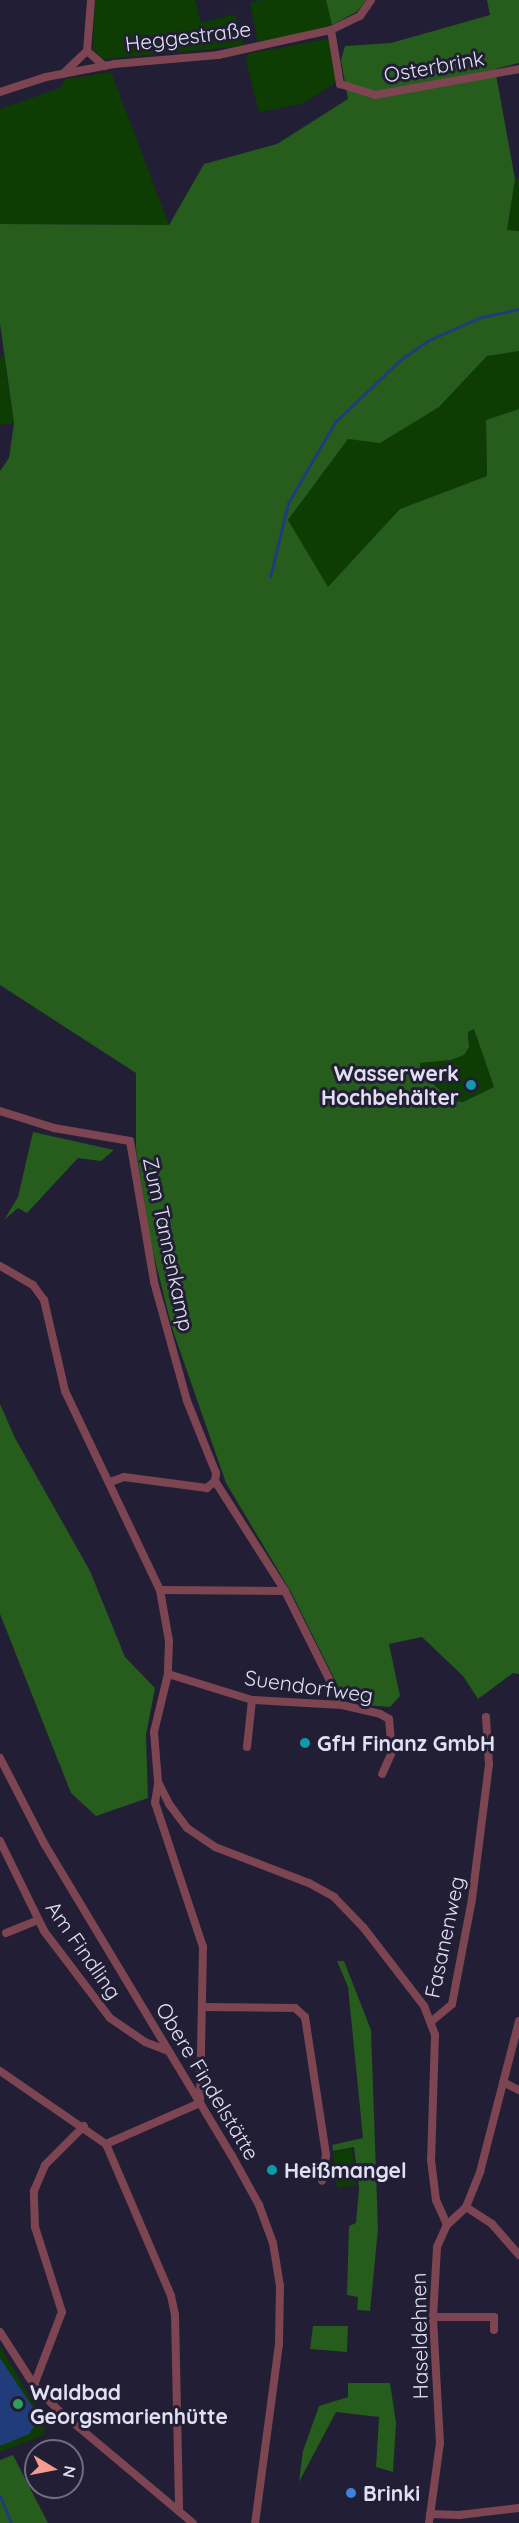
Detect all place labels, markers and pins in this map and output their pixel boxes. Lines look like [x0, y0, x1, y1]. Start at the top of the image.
place label: Wasserwerk Hochbehälter [321, 1060, 459, 1110]
marker: Wasserwerk Hochbehälter [464, 1078, 478, 1092]
place label: GfH Finanz GmbH [317, 1730, 495, 1756]
marker: GfH Finanz GmbH [298, 1736, 312, 1750]
place label: Heißmangel [284, 2157, 407, 2183]
marker: Heißmangel [265, 2163, 279, 2177]
place label: Waldbad Georgsmarienhütte [30, 2379, 228, 2429]
marker: Waldbad Georgsmarienhütte [11, 2397, 25, 2411]
place label: Brinki [363, 2480, 420, 2506]
marker: Brinki [344, 2486, 358, 2500]

